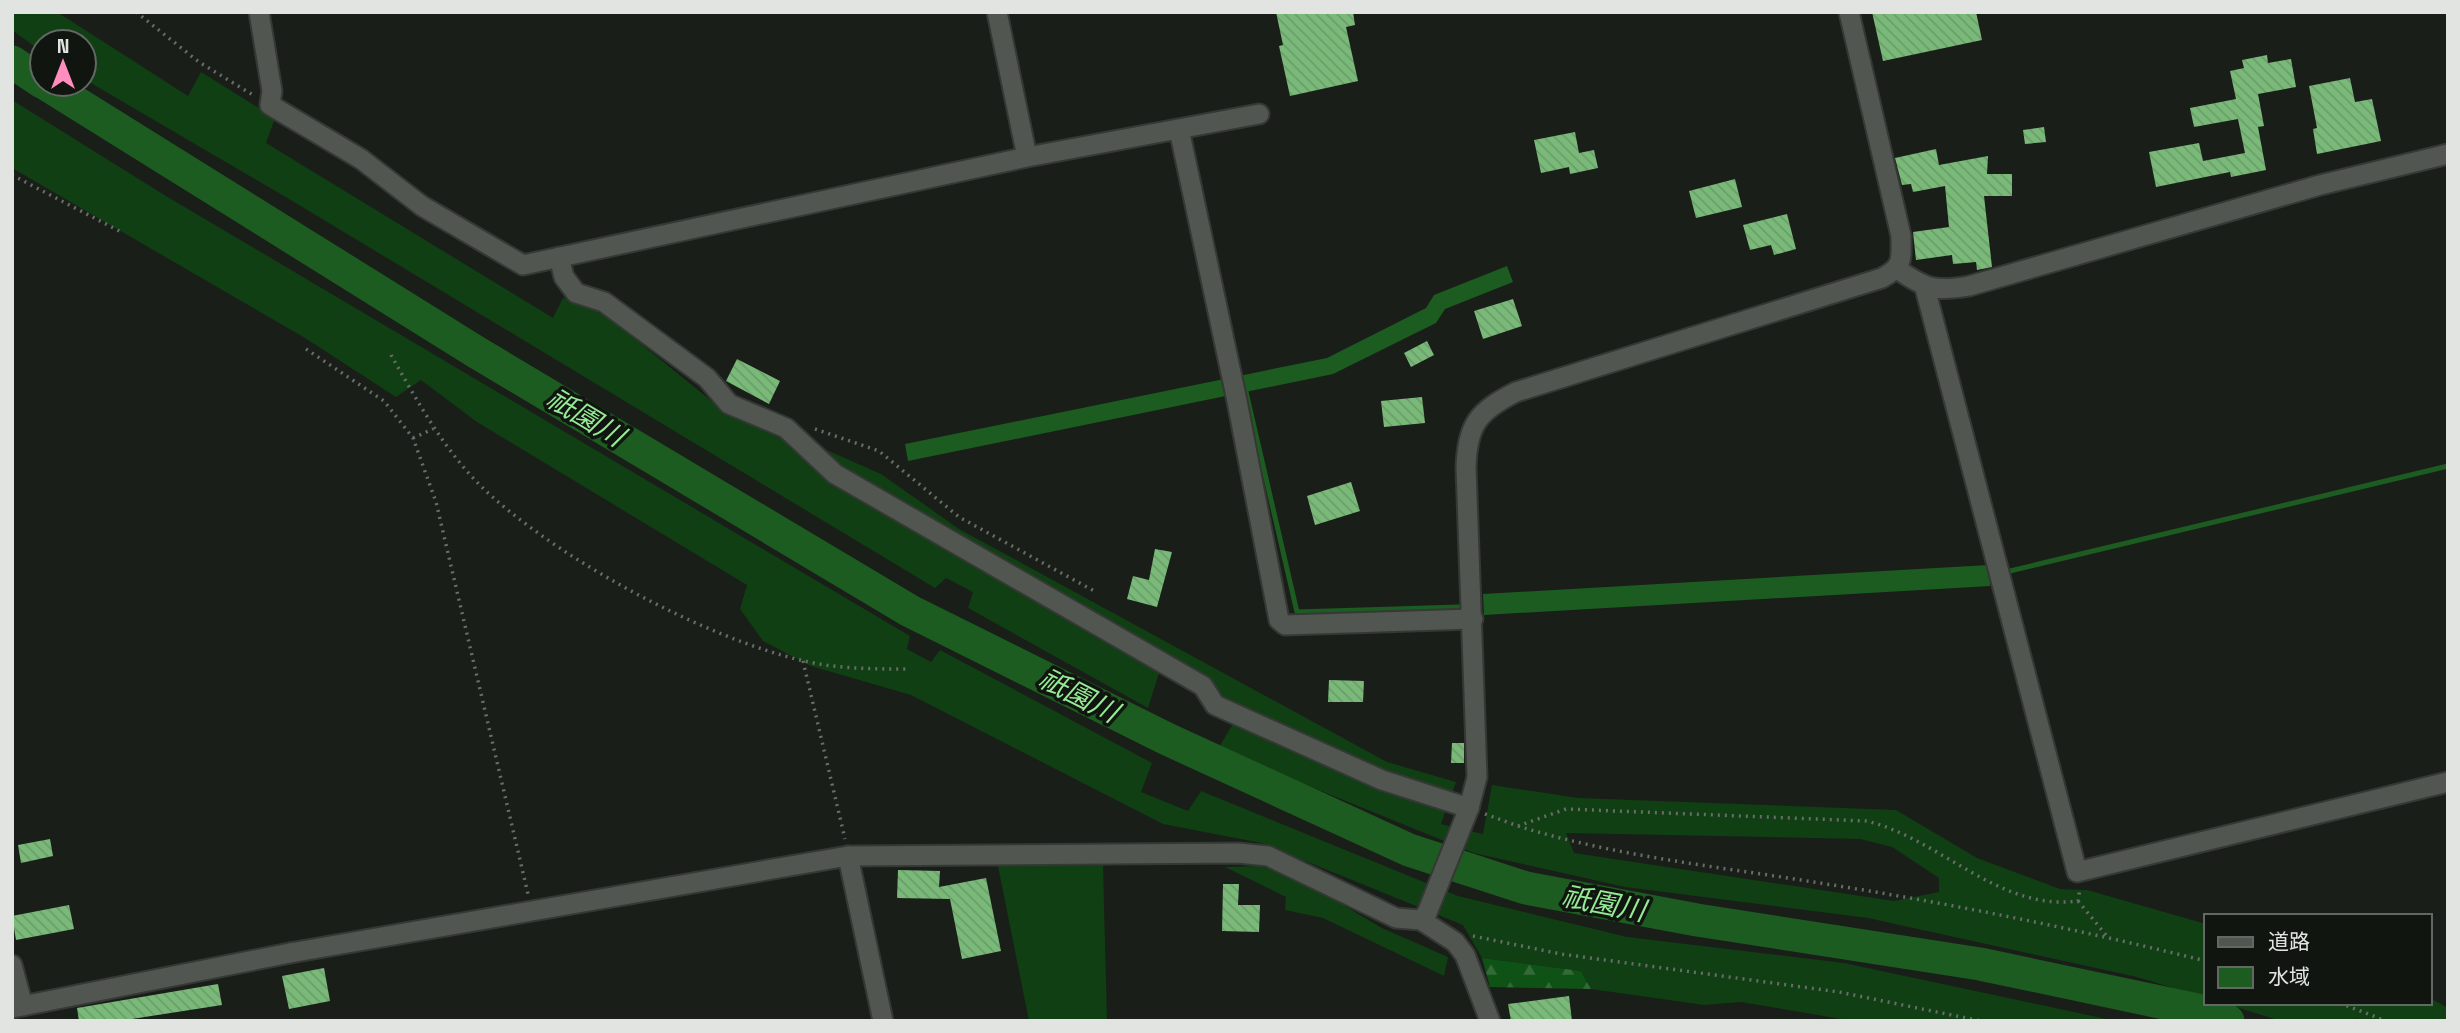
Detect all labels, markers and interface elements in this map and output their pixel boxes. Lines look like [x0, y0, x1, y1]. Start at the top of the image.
north arrow [28, 28, 98, 98]
text: N [57, 34, 69, 59]
water label: 祇園川 [541, 380, 634, 456]
water label: 祇園川 [1033, 660, 1127, 731]
water label: 祇園川 [1559, 877, 1652, 929]
legend [2204, 914, 2432, 1005]
text: 道路 [2268, 928, 2310, 955]
text: 水域 [2268, 963, 2310, 990]

